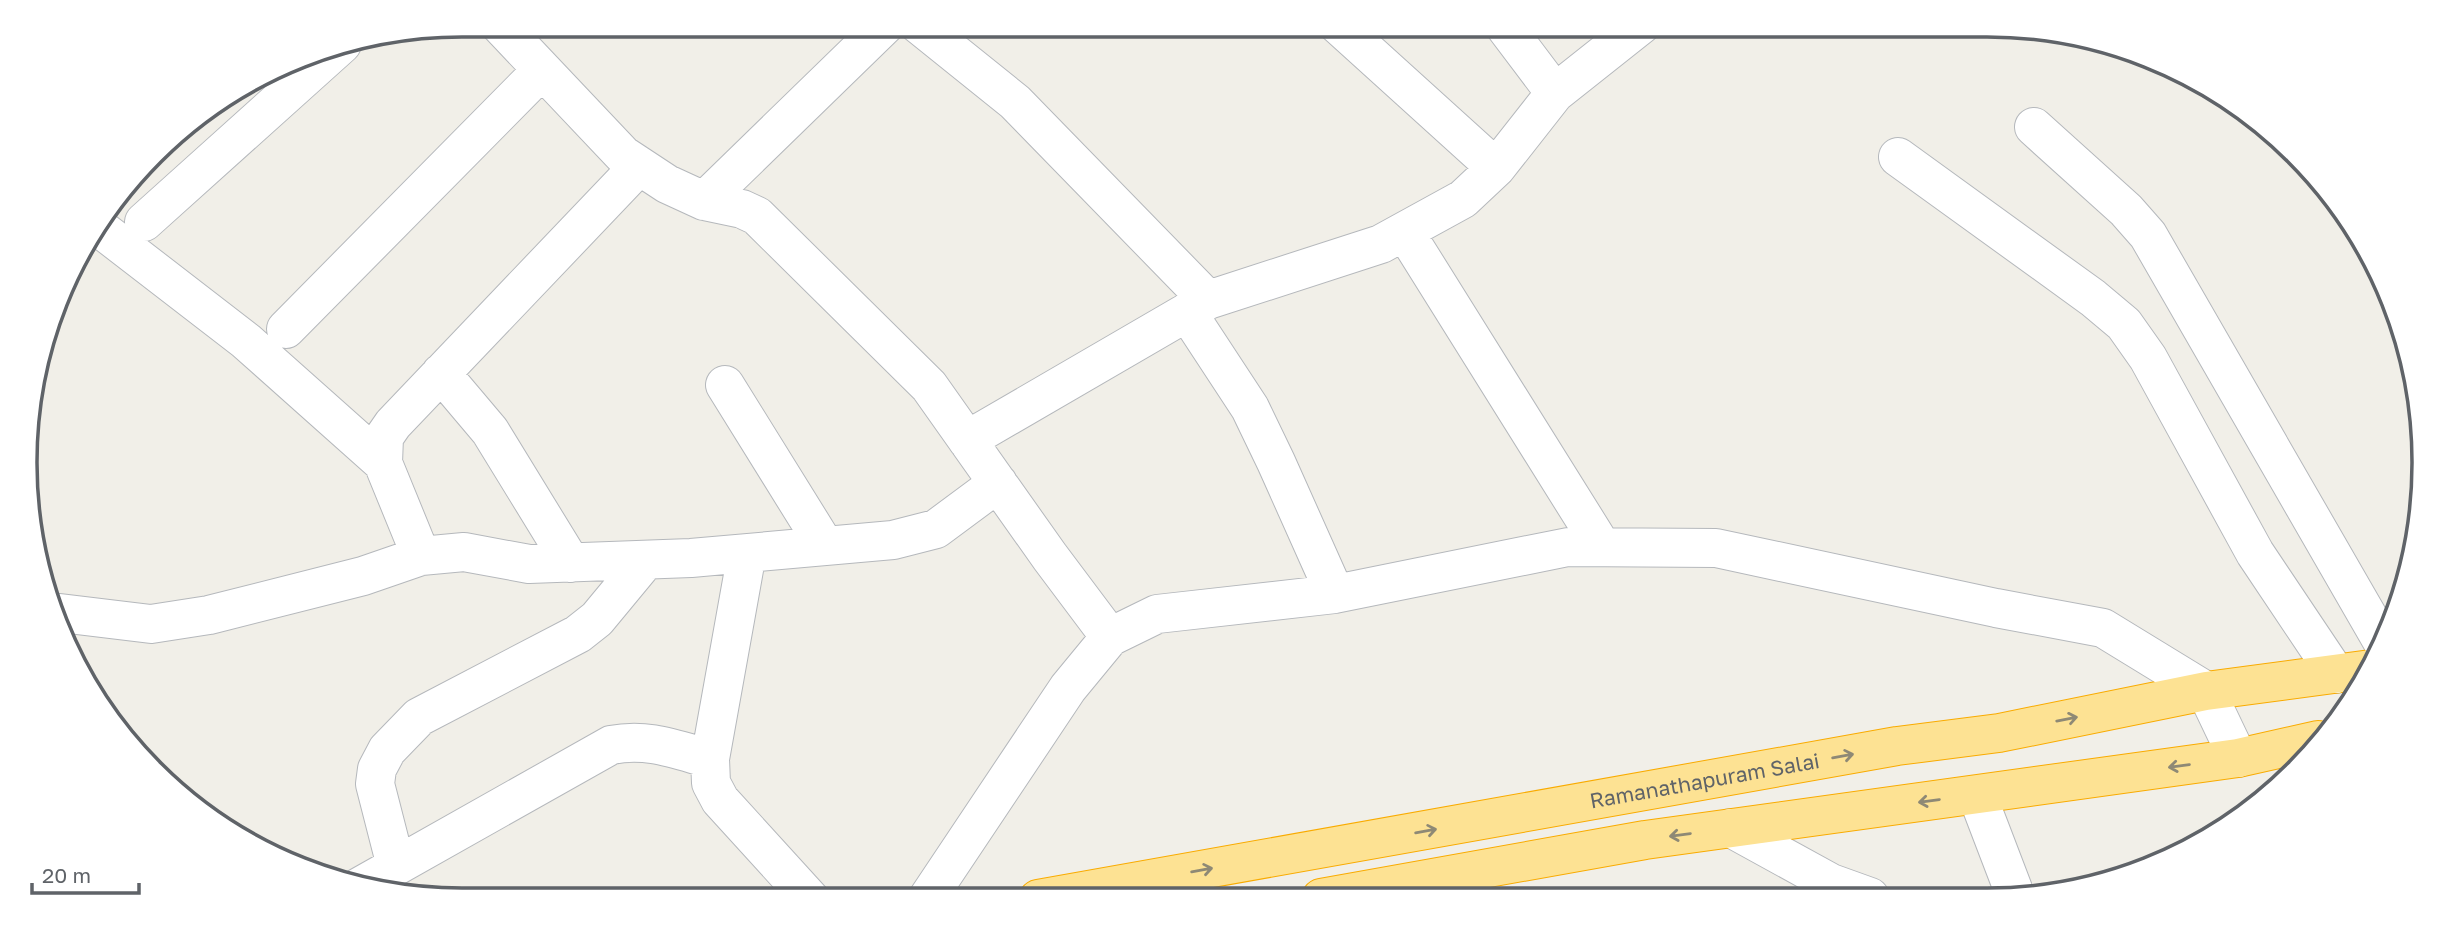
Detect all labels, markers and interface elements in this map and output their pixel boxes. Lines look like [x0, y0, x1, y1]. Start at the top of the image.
one-way arrow [2055, 712, 2078, 726]
street label: Ramanathapuram Salai [1587, 747, 1822, 814]
one-way arrow [1831, 749, 1854, 762]
one-way arrow [2168, 760, 2191, 773]
one-way arrow [1918, 795, 1941, 808]
one-way arrow [1414, 824, 1437, 837]
one-way arrow [1669, 829, 1692, 842]
scale bar [32, 852, 138, 896]
text: 20 m [42, 862, 91, 888]
one-way arrow [1190, 863, 1213, 876]

